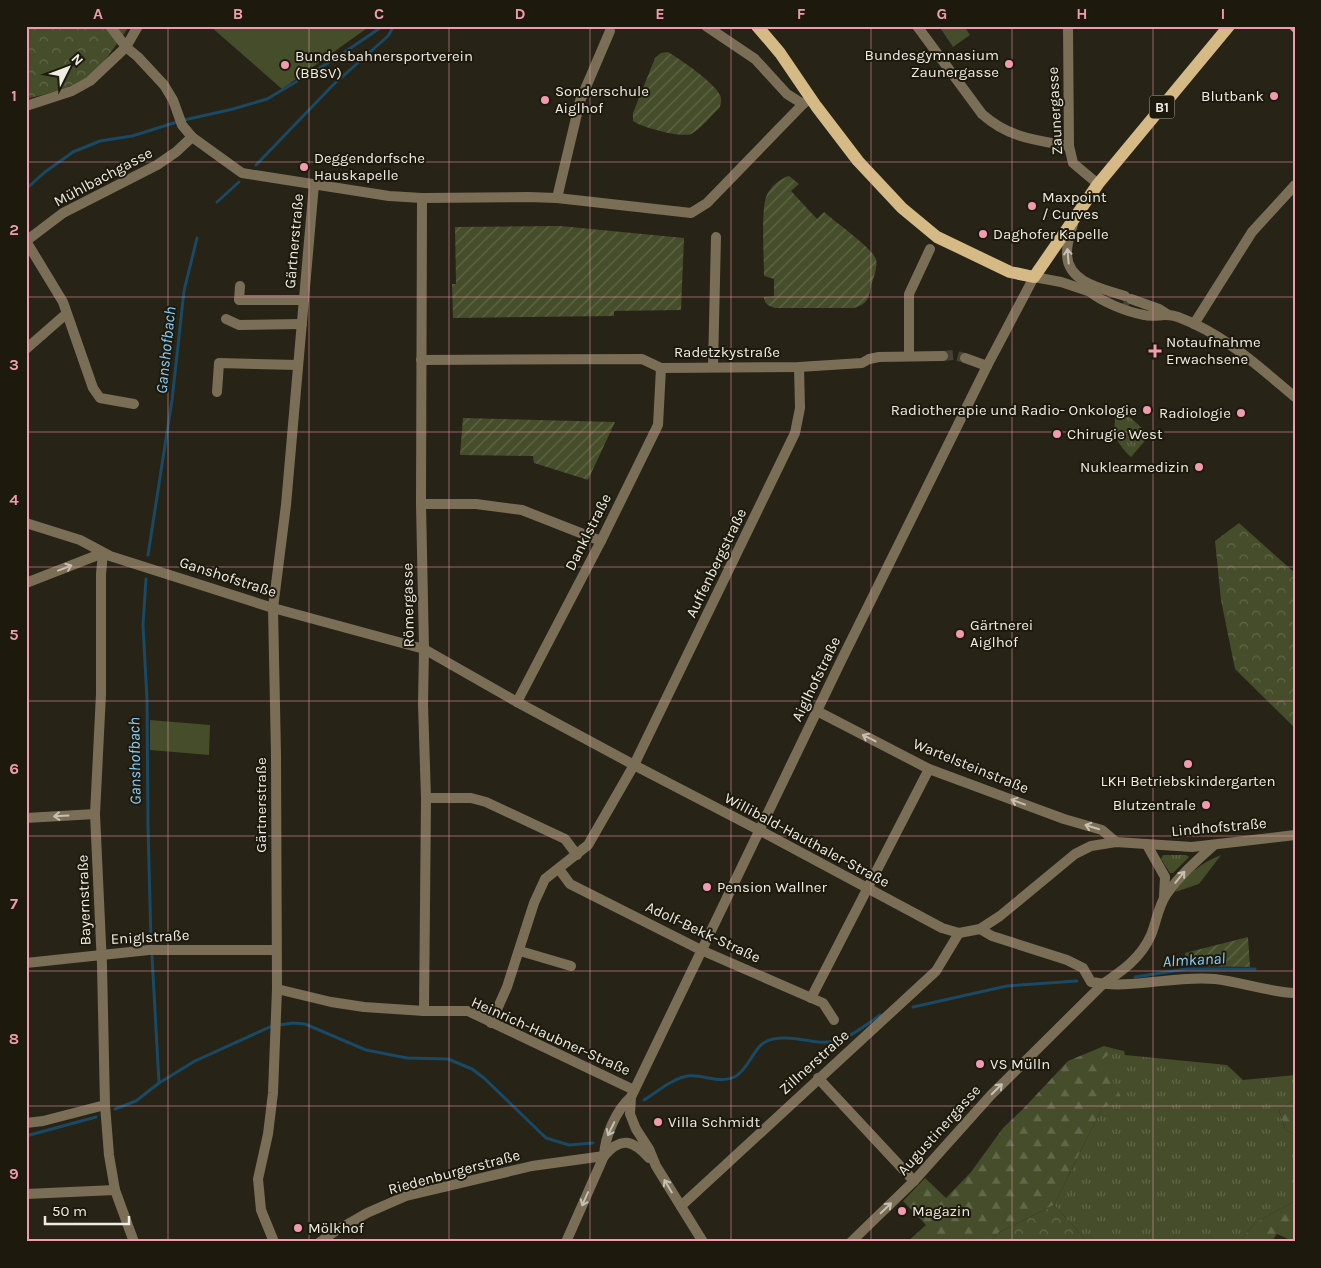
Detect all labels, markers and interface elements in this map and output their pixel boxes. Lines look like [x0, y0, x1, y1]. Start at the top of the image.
text: A [93, 4, 103, 23]
text: B [233, 4, 243, 23]
text: C [374, 4, 384, 23]
text: D [515, 4, 526, 23]
text: E [655, 4, 665, 23]
text: F [797, 4, 806, 23]
text: G [937, 4, 947, 23]
text: H [1076, 4, 1088, 23]
text: I [1221, 4, 1225, 23]
north arrow [42, 42, 92, 92]
place label: Bundesgymnasium Zaunergasse [865, 46, 999, 81]
place label: Bundesbahnersportverein (BBSV) [295, 47, 473, 82]
text: N [68, 50, 87, 69]
marker: Bundesgymnasium Zaunergasse [1003, 58, 1015, 70]
marker: Bundesbahnersportverein (BBSV) [279, 59, 291, 71]
street label: Zaunergasse [1044, 66, 1066, 156]
place label: Sonderschule Aiglhof [555, 82, 649, 117]
text: 1 [11, 86, 17, 105]
place label: Blutbank [1201, 87, 1264, 105]
marker: Blutbank [1268, 90, 1280, 102]
marker: Sonderschule Aiglhof [539, 94, 551, 106]
road number: B1 [1150, 95, 1174, 118]
street label: Mühlbachgasse [51, 143, 155, 211]
place label: Deggendorfsche Hauskapelle [314, 149, 425, 184]
marker: Deggendorfsche Hauskapelle [298, 161, 310, 173]
place label: Maxpoint / Curves [1042, 188, 1107, 223]
street label: Gärtnerstraße [281, 193, 307, 289]
marker: Maxpoint / Curves [1026, 200, 1038, 212]
text: 2 [9, 220, 19, 239]
place label: Daghofer Kapelle [993, 225, 1109, 243]
marker: Daghofer Kapelle [977, 228, 989, 240]
one-way arrow [1063, 249, 1073, 265]
water label: Ganshofbach [151, 305, 180, 395]
place label: Notaufnahme Erwachsene [1166, 333, 1261, 368]
street label: Radetzkystraße [674, 343, 780, 361]
marker: Notaufnahme Erwachsene [1148, 344, 1162, 358]
text: 3 [9, 355, 19, 374]
place label: Radiotherapie und Radio- Onkologie [891, 401, 1137, 419]
marker: Radiotherapie und Radio- Onkologie [1141, 404, 1153, 416]
place label: Radiologie [1159, 404, 1231, 422]
marker: Radiologie [1235, 407, 1247, 419]
place label: Chirugie West [1067, 425, 1163, 443]
marker: Chirugie West [1051, 428, 1063, 440]
place label: Nuklearmedizin [1080, 458, 1189, 476]
marker: Nuklearmedizin [1193, 461, 1205, 473]
text: 4 [9, 490, 19, 509]
street label: Danklstraße [561, 490, 615, 574]
street label: Auffenbergstraße [682, 506, 750, 620]
street label: Ganshofstraße [177, 553, 279, 601]
one-way arrow [57, 563, 72, 572]
street label: Römergasse [398, 563, 418, 647]
place label: Gärtnerei Aiglhof [970, 616, 1033, 651]
text: 5 [9, 625, 19, 644]
marker: Gärtnerei Aiglhof [954, 628, 966, 640]
street label: Aiglhofstraße [788, 634, 844, 724]
water label: Ganshofbach [124, 717, 145, 805]
one-way arrow [862, 733, 877, 742]
street label: Wartelsteinstraße [911, 735, 1031, 797]
street label: Gärtnerstraße [252, 757, 270, 853]
marker: LKH Betriebskindergarten [1182, 758, 1194, 770]
text: 6 [9, 759, 19, 778]
place label: LKH Betriebskindergarten [1100, 772, 1276, 790]
street label: Willibald-Hauthaler-Straße [721, 789, 893, 891]
place label: Blutzentrale [1113, 796, 1196, 814]
one-way arrow [1011, 797, 1026, 806]
marker: Blutzentrale [1200, 799, 1212, 811]
one-way arrow [53, 811, 69, 820]
street label: Lindhofstraße [1171, 814, 1267, 840]
one-way arrow [1084, 822, 1100, 832]
street label: Bayernstraße [73, 854, 95, 946]
one-way arrow [1175, 871, 1186, 884]
place label: Pension Wallner [717, 878, 828, 896]
marker: Pension Wallner [701, 881, 713, 893]
text: 7 [10, 894, 18, 913]
street label: Adolf-Bekk-Straße [643, 897, 763, 967]
street label: Eniglstraße [110, 926, 190, 948]
water label: Almkanal [1162, 948, 1226, 971]
street label: Heinrich-Haubner-Straße [469, 993, 633, 1079]
street label: Zillnerstraße [775, 1026, 853, 1098]
text: 8 [9, 1029, 19, 1048]
place label: VS Mülln [990, 1055, 1050, 1073]
marker: VS Mülln [974, 1058, 986, 1070]
street label: Augustinergasse [894, 1081, 984, 1179]
one-way arrow [990, 1083, 1003, 1095]
place label: Villa Schmidt [668, 1113, 760, 1131]
marker: Villa Schmidt [652, 1116, 664, 1128]
one-way arrow [606, 1121, 615, 1136]
street label: Riedenburgerstraße [386, 1146, 522, 1198]
text: 9 [9, 1164, 19, 1183]
one-way arrow [663, 1179, 673, 1193]
one-way arrow [579, 1191, 589, 1206]
scale bar [45, 1193, 129, 1225]
text: 50 m [52, 1202, 87, 1220]
one-way arrow [880, 1202, 893, 1214]
place label: Magazin [912, 1202, 970, 1220]
marker: Magazin [896, 1205, 908, 1217]
place label: Mölkhof [308, 1219, 365, 1237]
marker: Mölkhof [292, 1222, 304, 1234]

